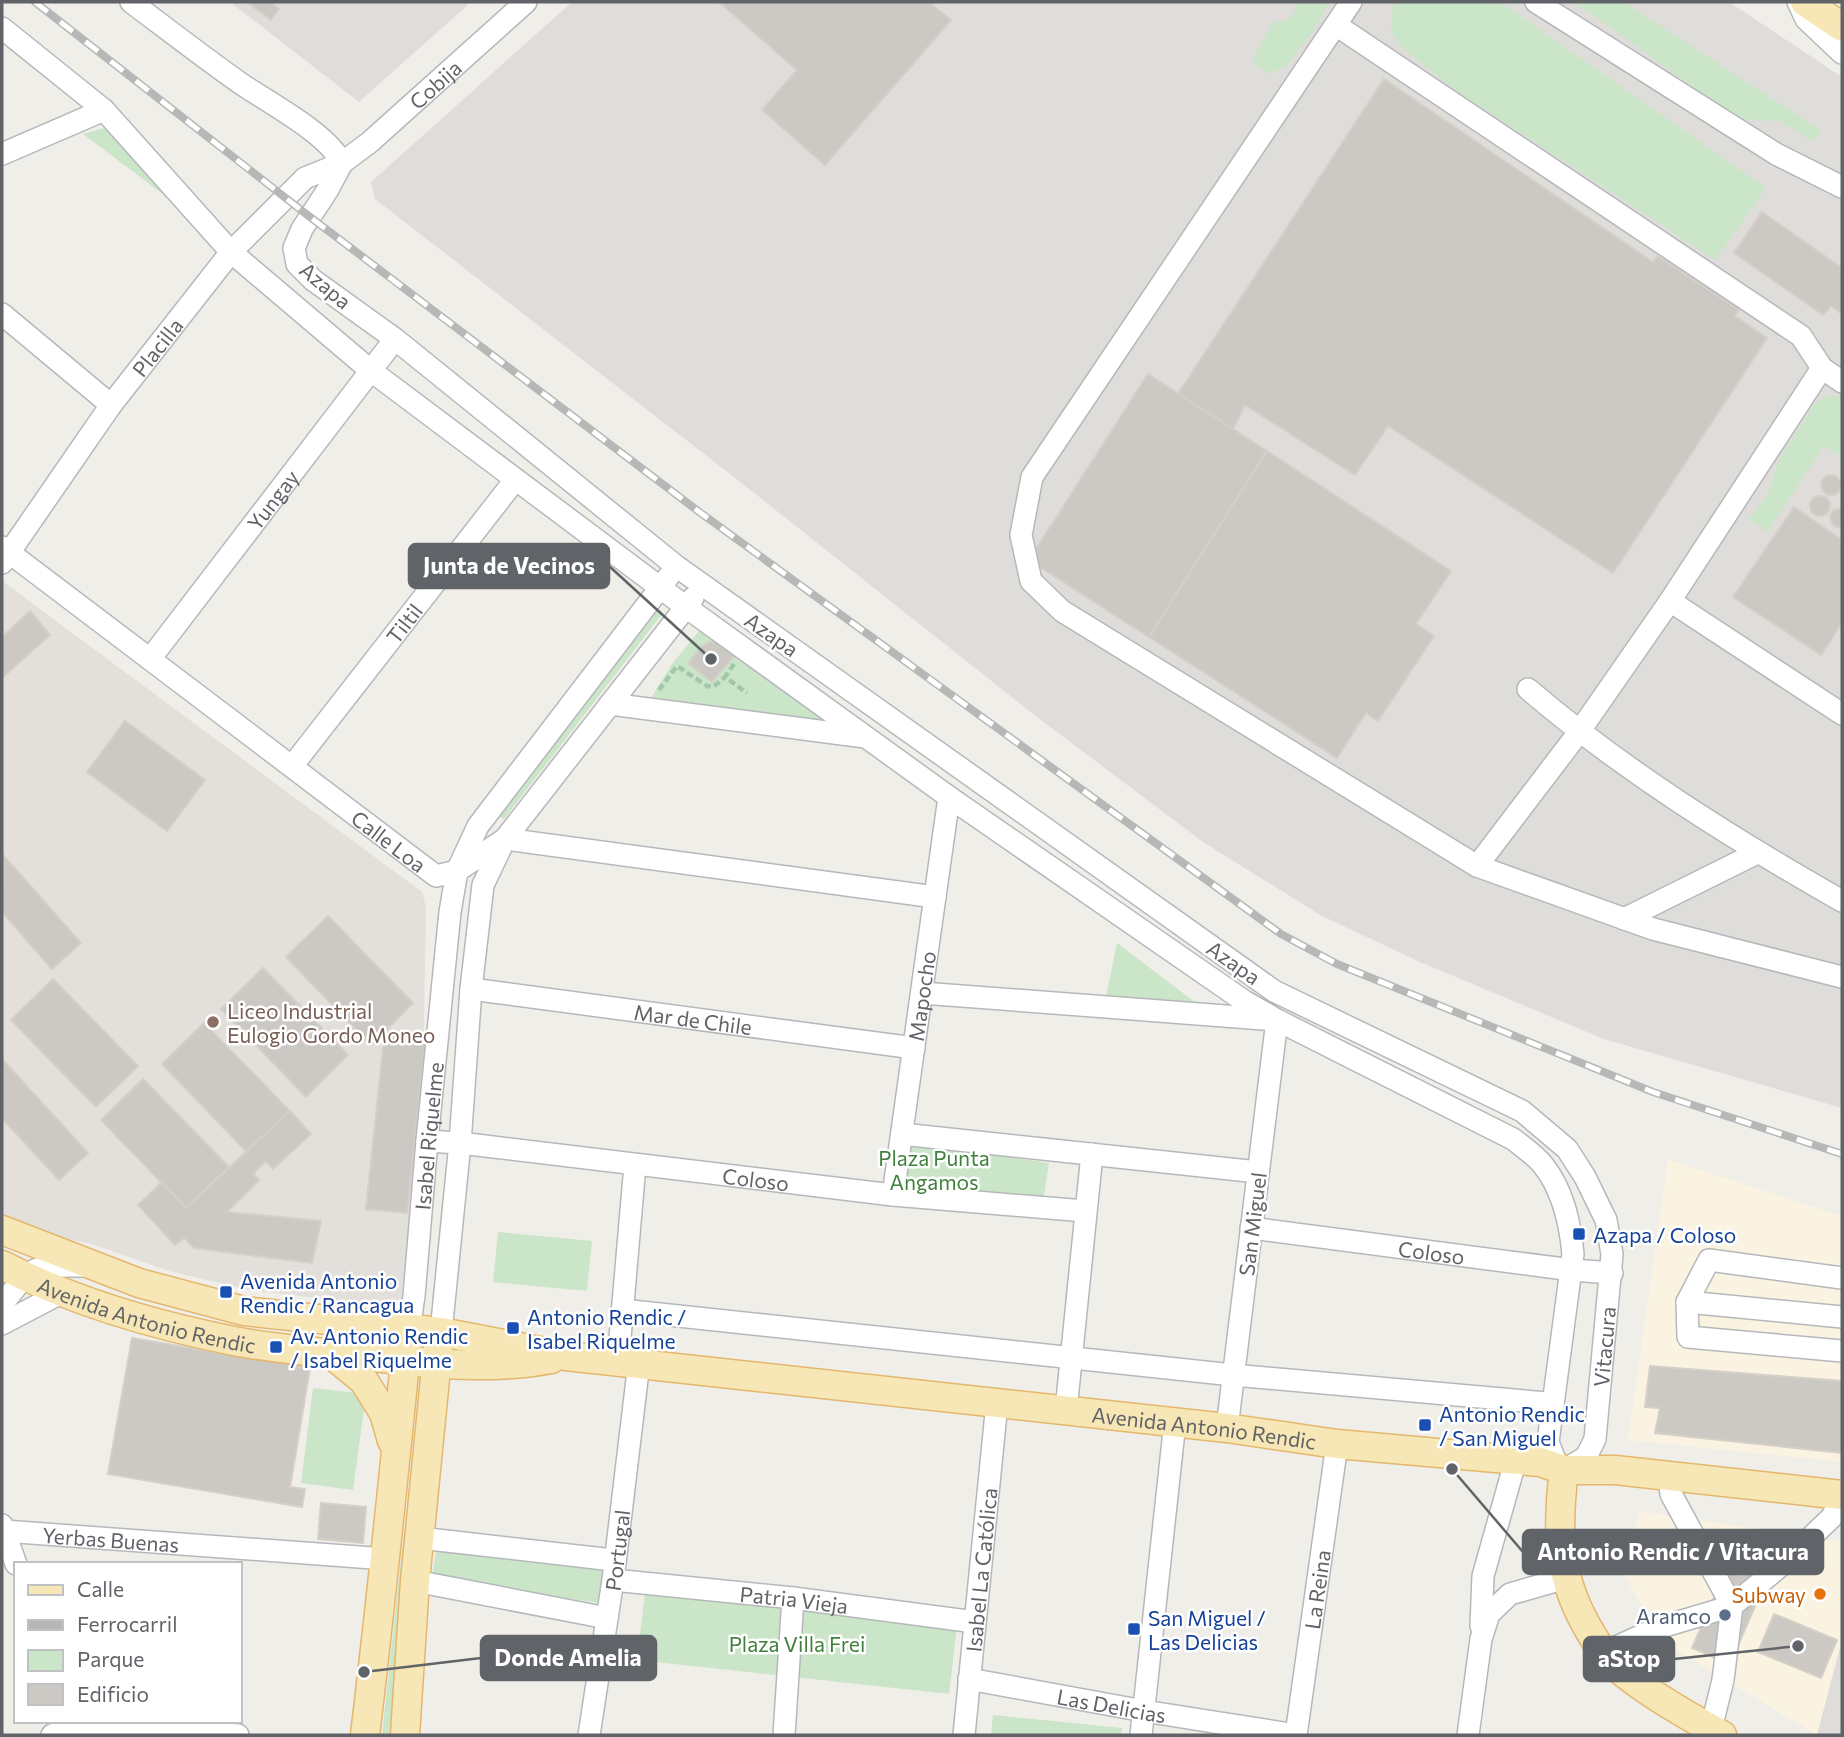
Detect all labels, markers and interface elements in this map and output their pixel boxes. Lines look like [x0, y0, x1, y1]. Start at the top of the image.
street label: Cobija [404, 54, 466, 114]
street label: Azapa [295, 256, 357, 314]
street label: Placilla [126, 313, 187, 381]
street label: Yungay [241, 464, 303, 534]
callout: Junta de Vecinos [409, 544, 609, 588]
text: Junta de Vecinos [423, 551, 595, 579]
street label: Tiltil [380, 598, 427, 648]
street label: Azapa [741, 607, 803, 661]
street label: Calle Loa [347, 804, 431, 877]
street label: Azapa [1203, 935, 1265, 989]
street label: Mapocho [902, 949, 940, 1043]
place label: Liceo Industrial Eulogio Gordo Moneo [227, 998, 435, 1047]
street label: Mar de Chile [632, 998, 754, 1039]
marker: Liceo Industrial Eulogio Gordo Moneo [205, 1014, 221, 1030]
street label: Isabel Riquelme [409, 1061, 447, 1211]
park label: Plaza Punta Angamos [878, 1145, 990, 1194]
street label: Coloso [721, 1162, 790, 1195]
street label: San Miguel [1233, 1171, 1271, 1277]
place label: Azapa / Coloso [1593, 1222, 1736, 1247]
marker: Azapa / Coloso [1571, 1226, 1587, 1242]
street label: Coloso [1397, 1235, 1466, 1268]
place label: Avenida Antonio Rendic / Rancagua [240, 1268, 414, 1317]
street label: Avenida Antonio Rendic [34, 1271, 258, 1357]
marker: Avenida Antonio Rendic / Rancagua [218, 1284, 234, 1300]
place label: Antonio Rendic / Isabel Riquelme [527, 1304, 686, 1353]
street label: Vitacura [1587, 1305, 1620, 1388]
marker: Antonio Rendic / Isabel Riquelme [505, 1320, 521, 1336]
place label: Av. Antonio Rendic / Isabel Riquelme [290, 1323, 468, 1372]
marker: Av. Antonio Rendic / Isabel Riquelme [268, 1339, 284, 1355]
street label: Avenida Antonio Rendic [1091, 1401, 1318, 1453]
place label: Antonio Rendic / San Miguel [1439, 1401, 1585, 1450]
marker: Antonio Rendic / San Miguel [1417, 1417, 1433, 1433]
street label: Isabel La Católica [960, 1487, 1001, 1653]
street label: Portugal [599, 1508, 634, 1592]
street label: Yerbas Buenas [41, 1521, 180, 1556]
callout: Antonio Rendic / Vitacura [1523, 1530, 1823, 1574]
text: Antonio Rendic / Vitacura [1537, 1537, 1809, 1565]
street label: La Reina [1299, 1548, 1334, 1631]
legend [14, 1562, 242, 1723]
text: Calle [77, 1576, 124, 1601]
street label: Patria Vieja [739, 1580, 850, 1618]
place label: Subway [1732, 1582, 1806, 1607]
marker: Subway [1812, 1586, 1828, 1602]
place label: Aramco [1636, 1603, 1711, 1628]
place label: San Miguel / Las Delicias [1148, 1605, 1266, 1654]
marker: Aramco [1717, 1607, 1733, 1623]
text: Ferrocarril [77, 1611, 178, 1636]
marker: San Miguel / Las Delicias [1126, 1621, 1142, 1637]
park label: Plaza Villa Frei [729, 1631, 865, 1656]
callout: Donde Amelia [481, 1636, 656, 1680]
callout: aStop [1584, 1637, 1674, 1681]
text: Donde Amelia [494, 1643, 642, 1671]
text: aStop [1598, 1644, 1660, 1672]
text: Parque [77, 1646, 144, 1671]
text: Edificio [77, 1681, 149, 1706]
street label: Las Delicias [1055, 1683, 1168, 1727]

